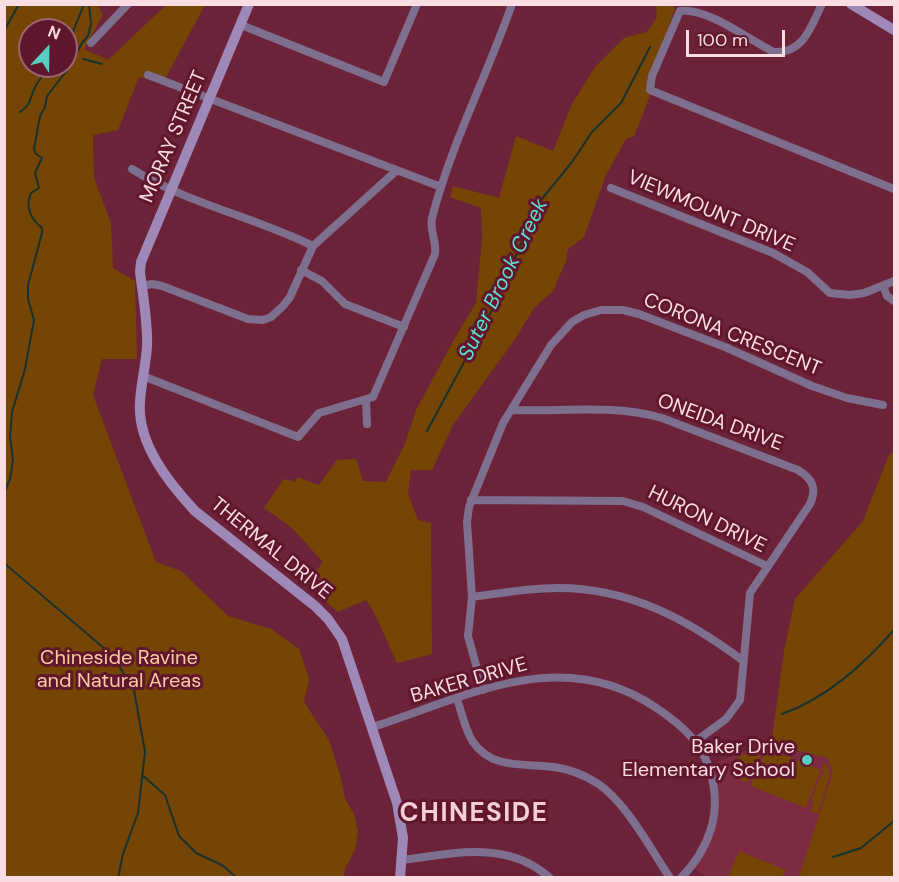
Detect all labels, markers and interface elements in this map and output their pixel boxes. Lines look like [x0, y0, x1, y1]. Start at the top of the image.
north arrow [18, 18, 78, 78]
scale bar [689, 18, 788, 56]
text: N [45, 21, 64, 45]
text: 100 m [697, 28, 748, 52]
street label: MORAY STREET [135, 67, 213, 207]
street label: VIEWMOUNT DRIVE [624, 166, 798, 258]
water label: Suter Brook Creek [454, 195, 554, 365]
street label: CORONA CRESCENT [640, 288, 824, 382]
street label: ONEIDA DRIVE [654, 389, 786, 457]
street label: HURON DRIVE [644, 481, 770, 559]
street label: THERMAL DRIVE [206, 493, 336, 605]
park label: Chineside Ravine and Natural Areas [37, 647, 201, 694]
street label: BAKER DRIVE [408, 653, 530, 709]
place label: Baker Drive Elementary School [622, 736, 795, 783]
marker: Baker Drive Elementary School [800, 753, 814, 767]
district label: CHINESIDE [400, 798, 548, 830]

